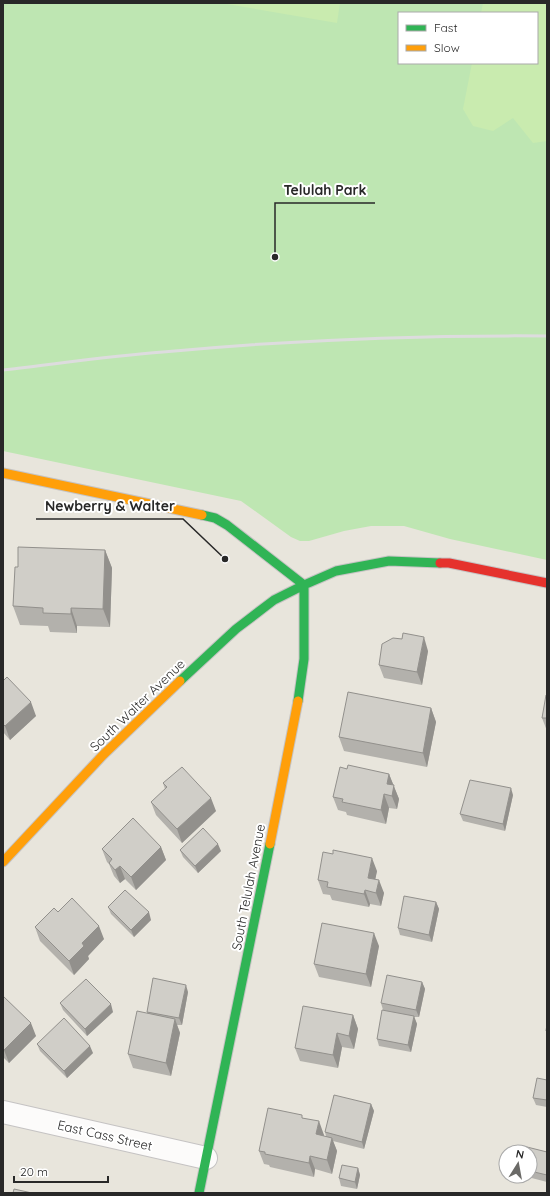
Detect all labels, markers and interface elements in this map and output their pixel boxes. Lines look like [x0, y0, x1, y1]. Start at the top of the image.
legend [398, 12, 538, 64]
text: Fast [434, 20, 458, 35]
text: Slow [434, 40, 460, 55]
callout: Telulah Park [275, 177, 375, 203]
text: Telulah Park [283, 181, 367, 199]
callout: Newberry & Walter [36, 493, 183, 519]
text: Newberry & Walter [45, 497, 175, 515]
street label: South Walter Avenue [86, 656, 188, 754]
street label: South Telulah Avenue [228, 823, 268, 951]
street label: East Cass Street [56, 1116, 154, 1154]
north arrow [498, 1144, 538, 1184]
text: N [515, 1147, 525, 1162]
scale bar [14, 1158, 108, 1184]
text: 20 m [20, 1164, 48, 1179]

